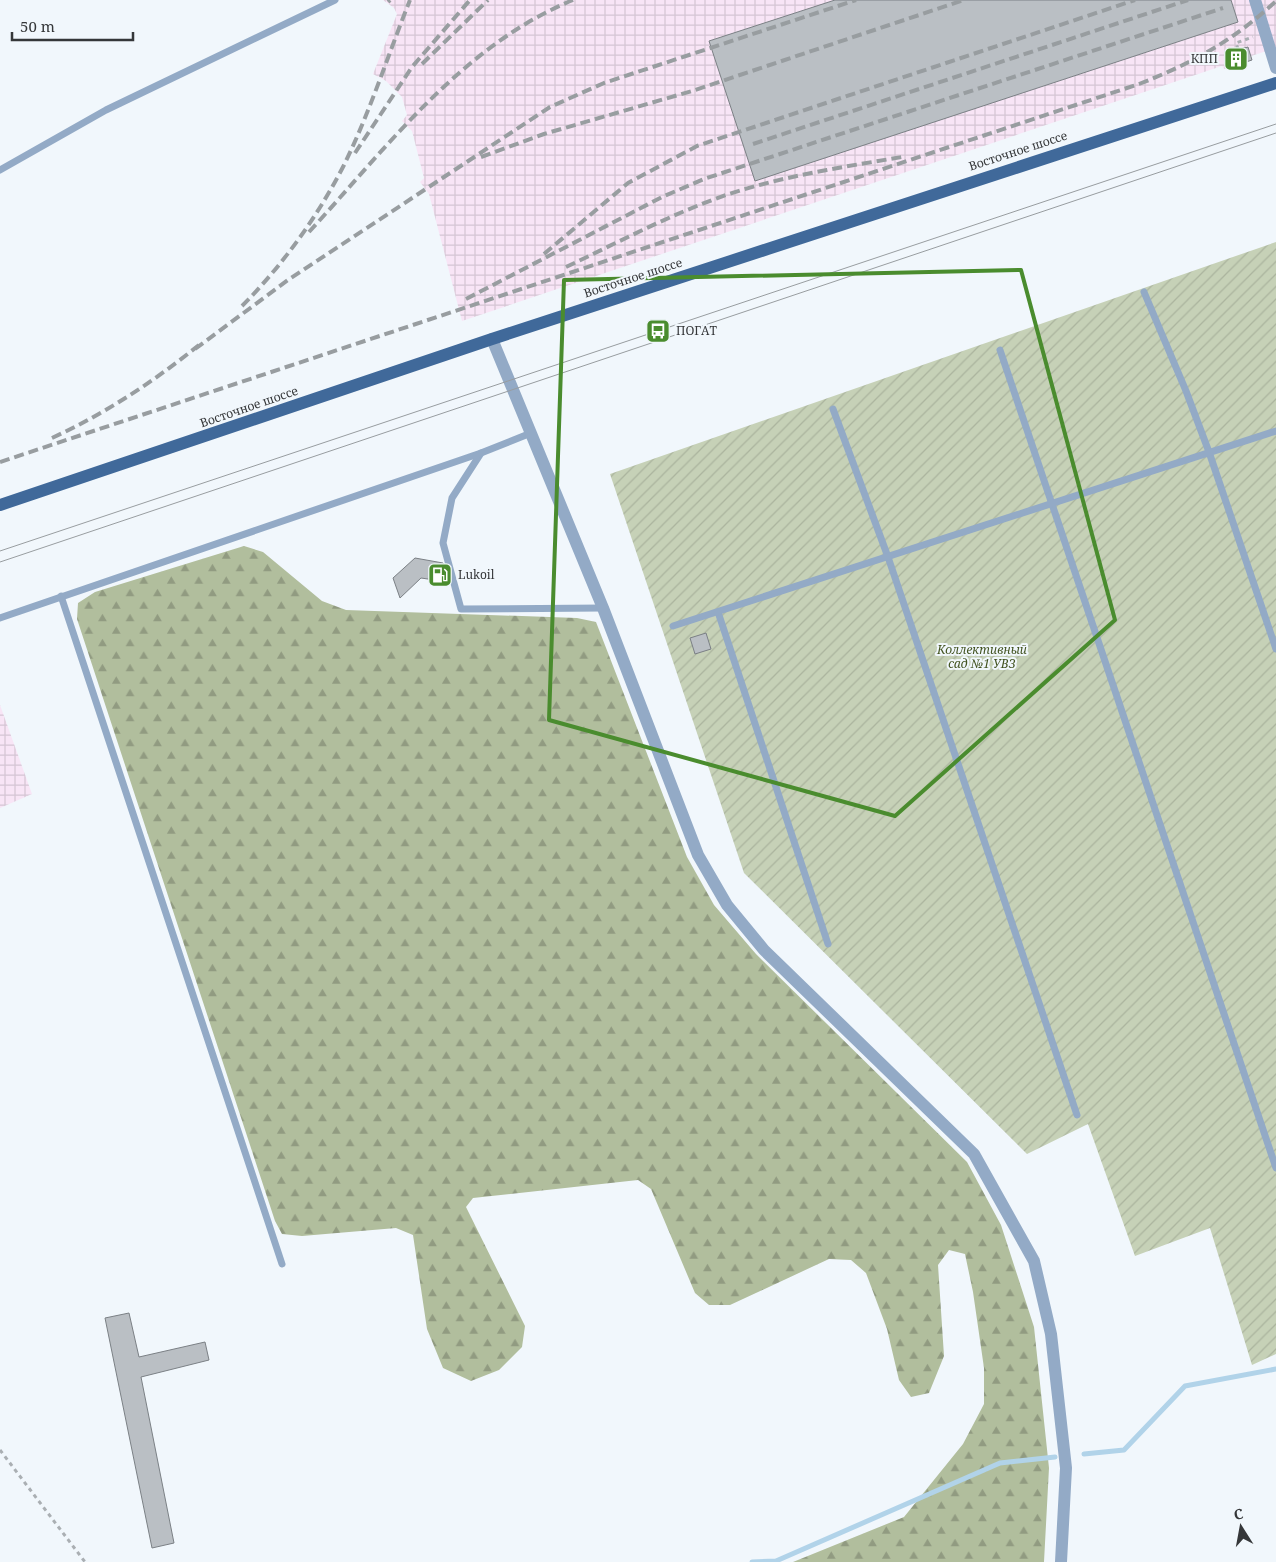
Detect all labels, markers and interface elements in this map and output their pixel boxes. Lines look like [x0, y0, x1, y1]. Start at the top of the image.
scale bar [12, 10, 134, 42]
text: 50 m [20, 16, 55, 36]
building icon: КПП [1223, 46, 1249, 72]
place label: КПП [1191, 50, 1218, 67]
street label: Восточное шоссе [966, 127, 1069, 174]
street label: Восточное шоссе [581, 254, 684, 301]
bus stop icon: ПОГАТ [645, 318, 671, 344]
place label: ПОГАТ [676, 322, 718, 339]
street label: Восточное шоссе [198, 382, 300, 431]
fuel station icon: Lukoil [427, 562, 453, 588]
place label: Lukoil [458, 566, 495, 583]
park label: Коллективный сад №1 УВЗ [936, 641, 1027, 672]
north arrow [1216, 1502, 1266, 1552]
text: С [1232, 1504, 1245, 1524]

